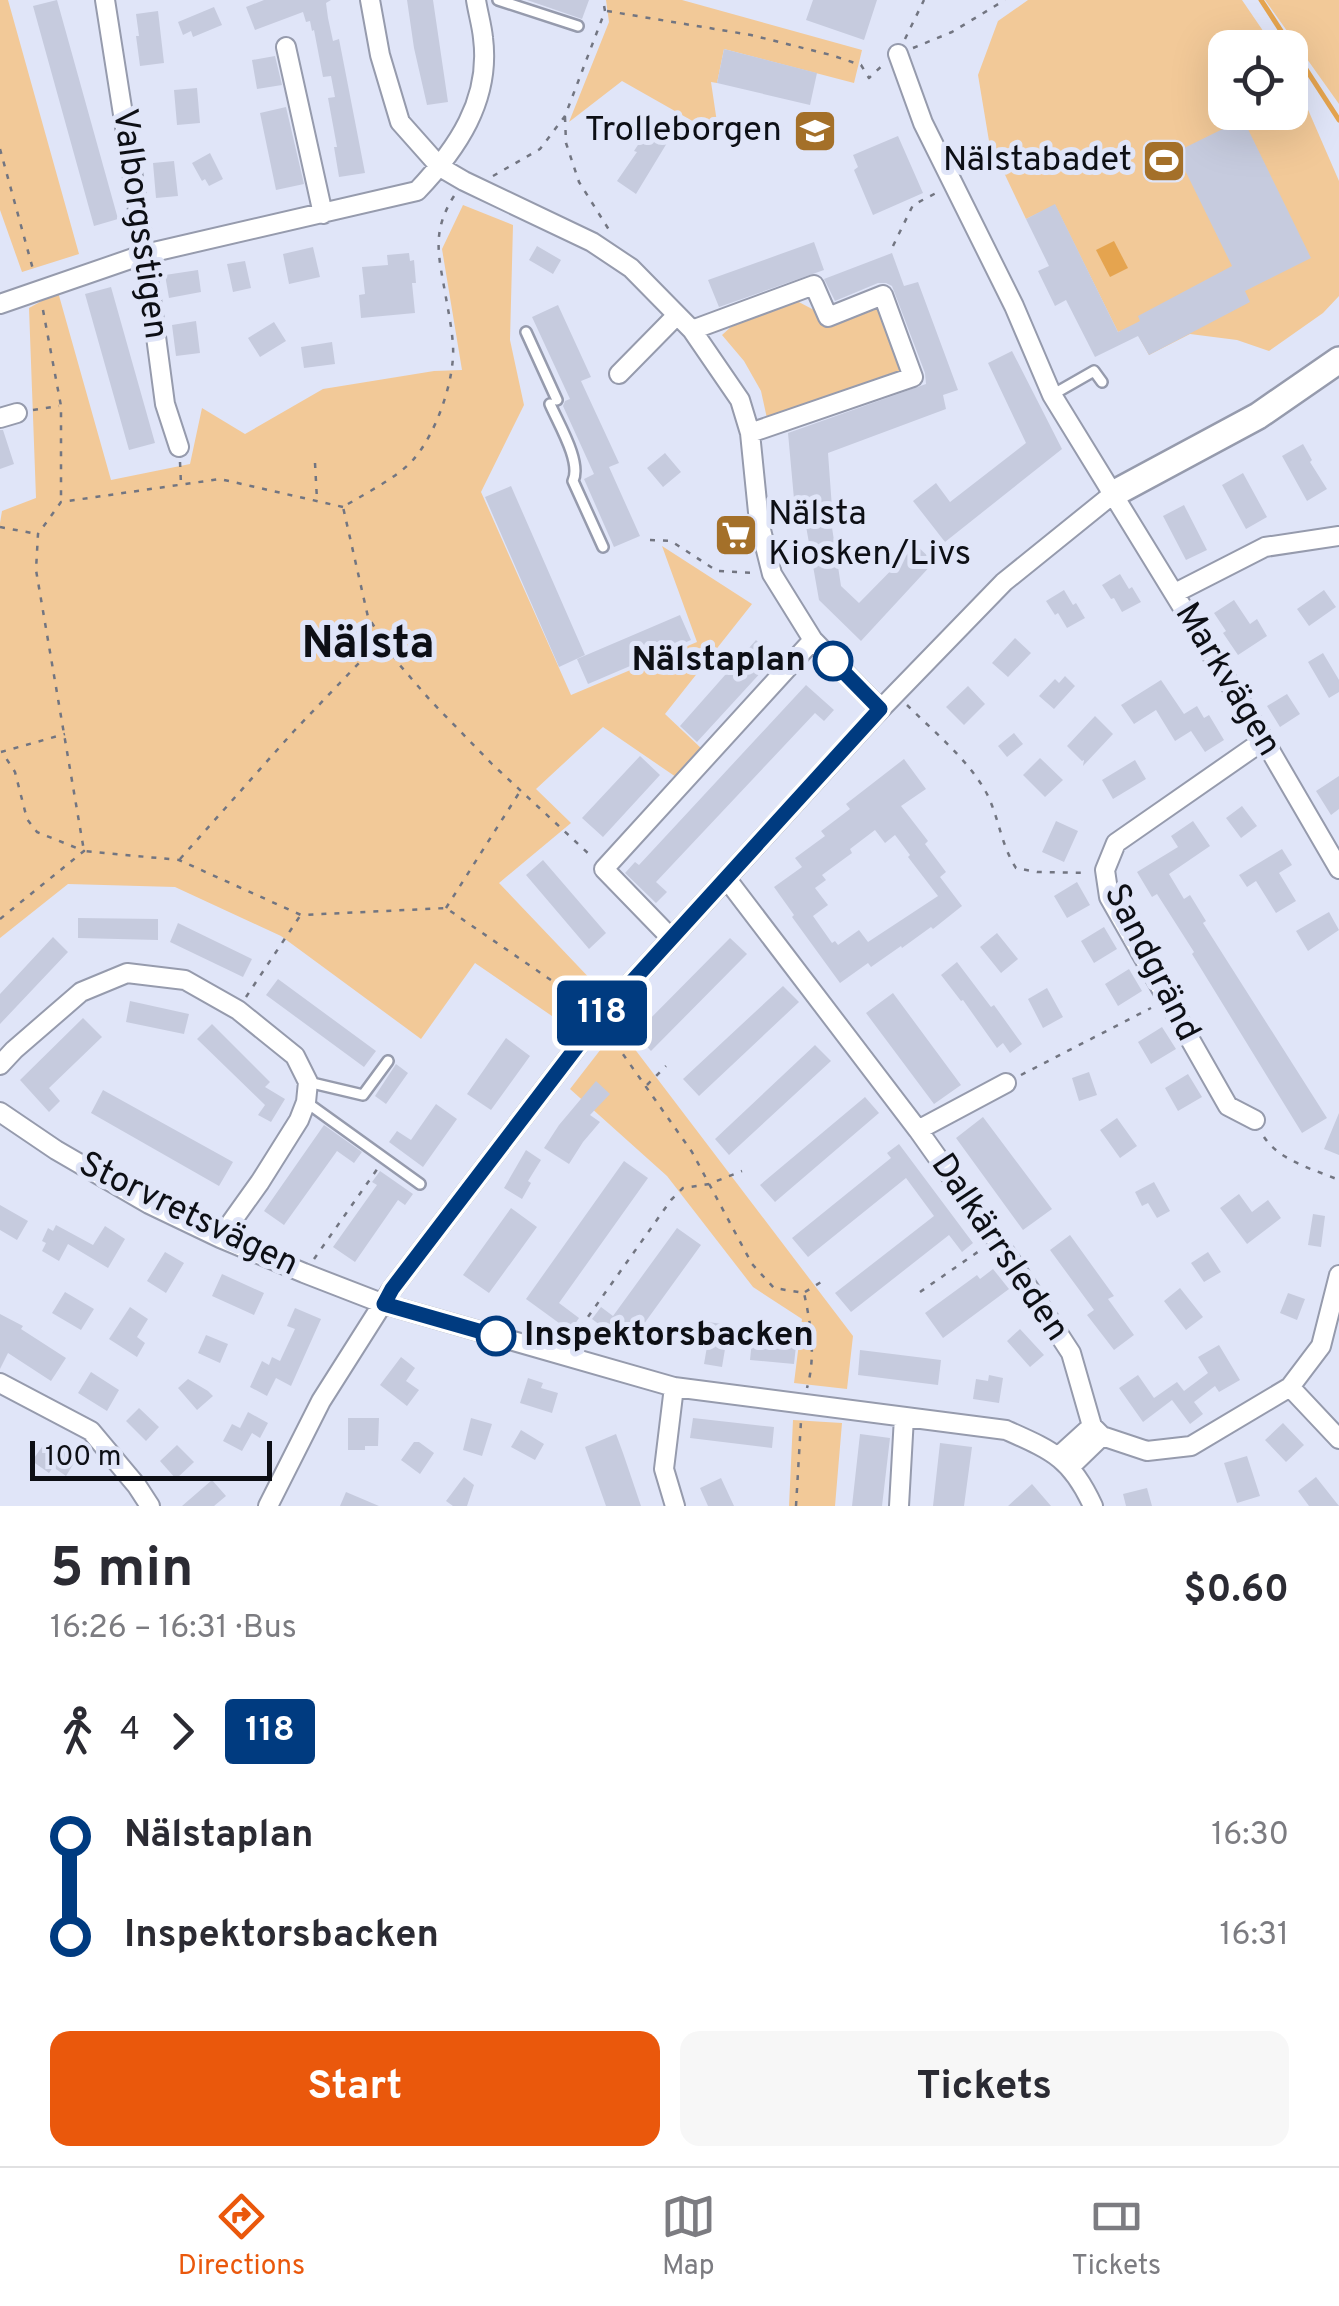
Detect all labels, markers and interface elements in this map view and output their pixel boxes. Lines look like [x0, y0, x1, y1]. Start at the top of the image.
map controls [1208, 30, 1308, 130]
button: locate [1208, 30, 1308, 130]
street label: Valborgsstigen [101, 106, 177, 342]
school or university icon: Trolleborgen [792, 108, 838, 154]
place label: Trolleborgen [584, 109, 782, 153]
sports icon: Nälstabadet [1141, 138, 1187, 184]
place label: Nälstabadet [943, 139, 1132, 183]
place label: Nälsta Kiosken/Livs [768, 493, 971, 577]
supermarket icon: Nälsta Kiosken/Livs [713, 512, 759, 558]
street label: Markvägen [1164, 595, 1290, 765]
district label: Nälsta [301, 617, 435, 674]
place label: Nälstaplan [631, 639, 806, 683]
marker: Nälstaplan [814, 642, 852, 680]
street label: Sandgränd [1093, 877, 1209, 1049]
line badge: 118 [544, 980, 660, 1046]
text: 118 [577, 991, 627, 1035]
street label: Storvretsvägen [71, 1143, 305, 1287]
street label: Dalkärrsleden [920, 1146, 1078, 1350]
place label: Inspektorsbacken [524, 1314, 814, 1358]
marker: Inspektorsbacken [477, 1317, 515, 1355]
scale bar [30, 1436, 272, 1480]
text: 100 m [45, 1440, 121, 1476]
text: 5 min [50, 1536, 194, 1606]
text: $0.60 [1184, 1567, 1289, 1616]
text: 16:26 – 16:31 · Bus [50, 1609, 297, 1649]
icon: walk [50, 1704, 105, 1759]
icon: forward [155, 1704, 210, 1759]
text: 118 [245, 1709, 295, 1753]
text: 4 [120, 1711, 140, 1751]
text: Nälstaplan [124, 1812, 314, 1861]
text: 16:30 [1211, 1816, 1289, 1856]
text: Inspektorsbacken [124, 1912, 439, 1961]
text: 16:31 [1220, 1916, 1289, 1956]
button: Start [50, 2031, 660, 2146]
button: Tickets [680, 2031, 1289, 2146]
tab: Directions [178, 2189, 305, 2285]
tab: Map [661, 2189, 716, 2285]
tab: Tickets [1071, 2189, 1161, 2285]

